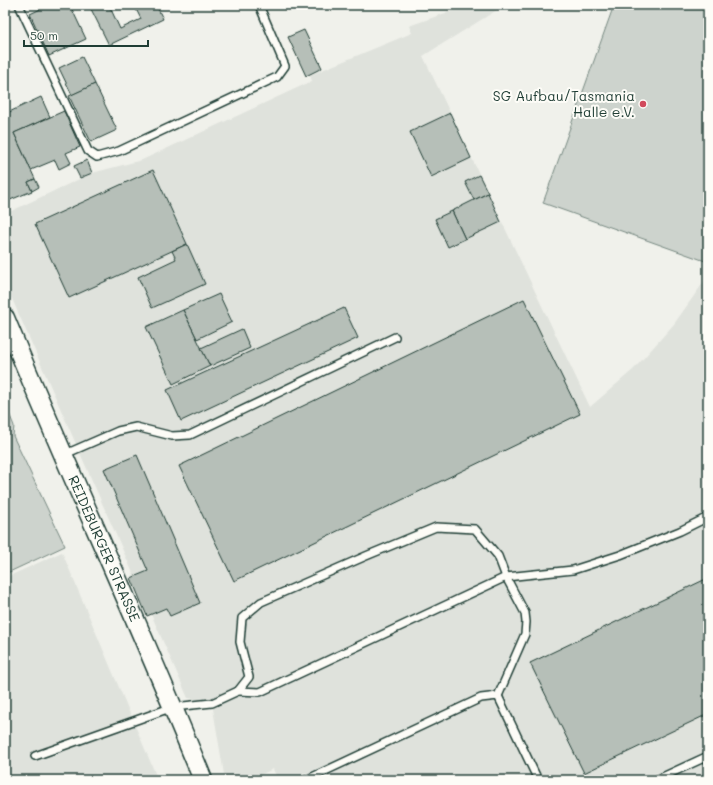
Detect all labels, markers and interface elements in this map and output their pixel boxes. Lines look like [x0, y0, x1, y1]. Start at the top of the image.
scale bar [24, 22, 148, 48]
text: 50 m [30, 27, 58, 43]
place label: SG Aufbau/Tasmania Halle e.V. [493, 86, 635, 121]
marker: SG Aufbau/Tasmania Halle e.V. [638, 99, 648, 109]
street label: REIDEBURGER STRASSE [64, 472, 145, 625]

